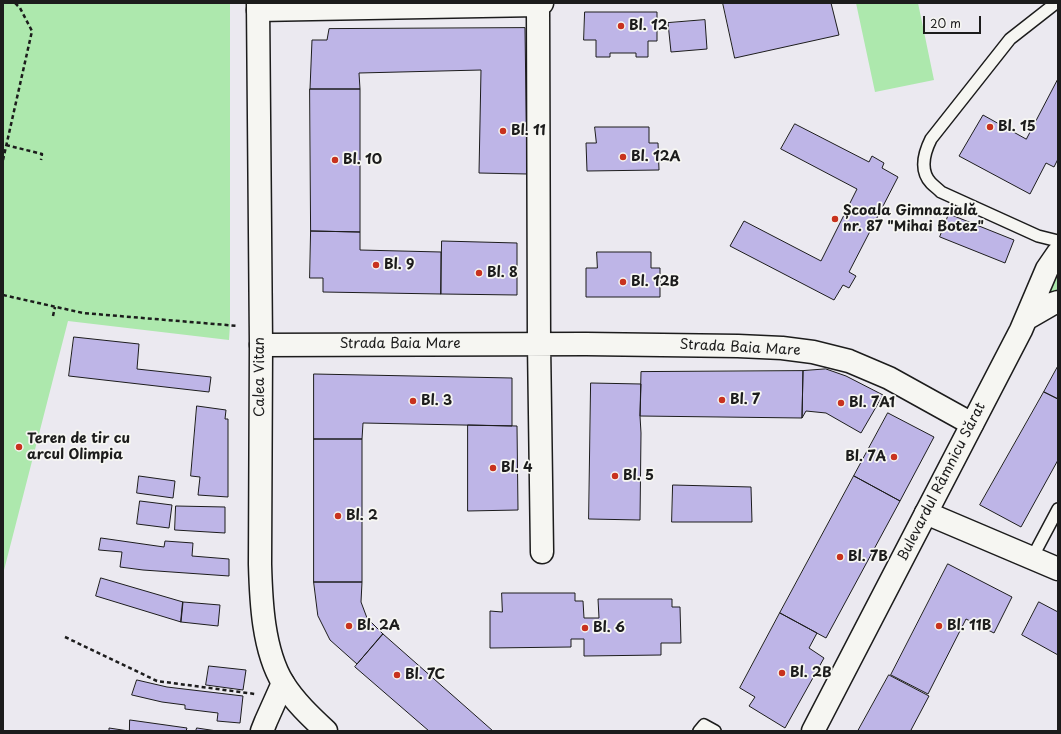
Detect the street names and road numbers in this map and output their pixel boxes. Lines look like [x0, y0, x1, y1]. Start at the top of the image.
street label: Strada Baia Mare [339, 336, 461, 352]
street label: Strada Baia Mare [679, 336, 801, 360]
street label: Calea Vitan [252, 337, 268, 417]
street label: Bulevardul Râmnicu Sărat [895, 400, 989, 564]

